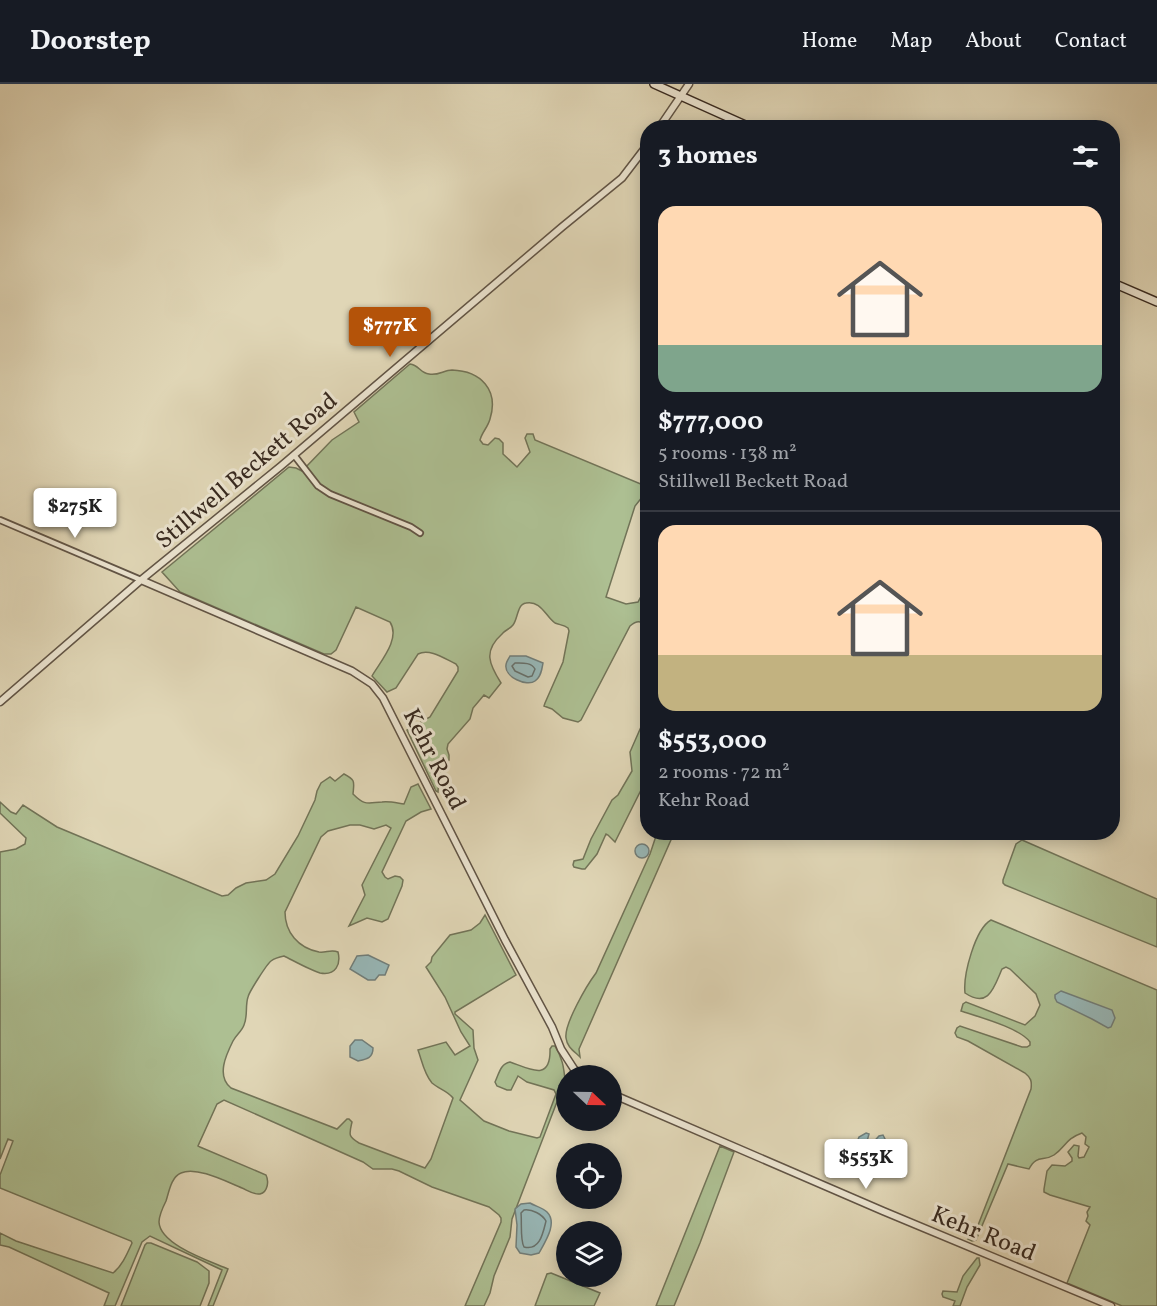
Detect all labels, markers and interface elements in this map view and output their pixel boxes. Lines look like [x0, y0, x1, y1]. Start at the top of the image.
text: Doorstep [30, 22, 151, 61]
text: Home [802, 27, 857, 56]
text: Map [890, 27, 932, 56]
text: About [965, 27, 1022, 56]
text: Contact [1055, 27, 1127, 56]
text: 3 homes [658, 138, 758, 174]
icon: filters [1069, 140, 1102, 173]
icon: home [826, 245, 934, 353]
pin: $777K [348, 307, 432, 358]
text: $777K [363, 312, 417, 340]
street label: Stillwell Beckett Road [149, 385, 346, 558]
text: $777,000 [658, 404, 763, 440]
text: 5 rooms · 138 m² [658, 440, 797, 468]
text: Stillwell Beckett Road [658, 468, 848, 496]
pin: $275K [33, 488, 117, 539]
text: $275K [48, 493, 102, 521]
icon: home [826, 564, 934, 672]
street label: Kehr Road [393, 703, 473, 817]
text: $553,000 [658, 723, 767, 759]
text: 2 rooms · 72 m² [658, 759, 790, 787]
text: Kehr Road [658, 787, 750, 815]
north arrow [556, 1065, 622, 1131]
map controls [556, 1065, 622, 1287]
pin: $553K [824, 1139, 908, 1190]
button: locate [556, 1143, 622, 1209]
text: $553K [838, 1144, 894, 1172]
street label: Kehr Road [926, 1198, 1041, 1271]
button: layers [556, 1221, 622, 1287]

